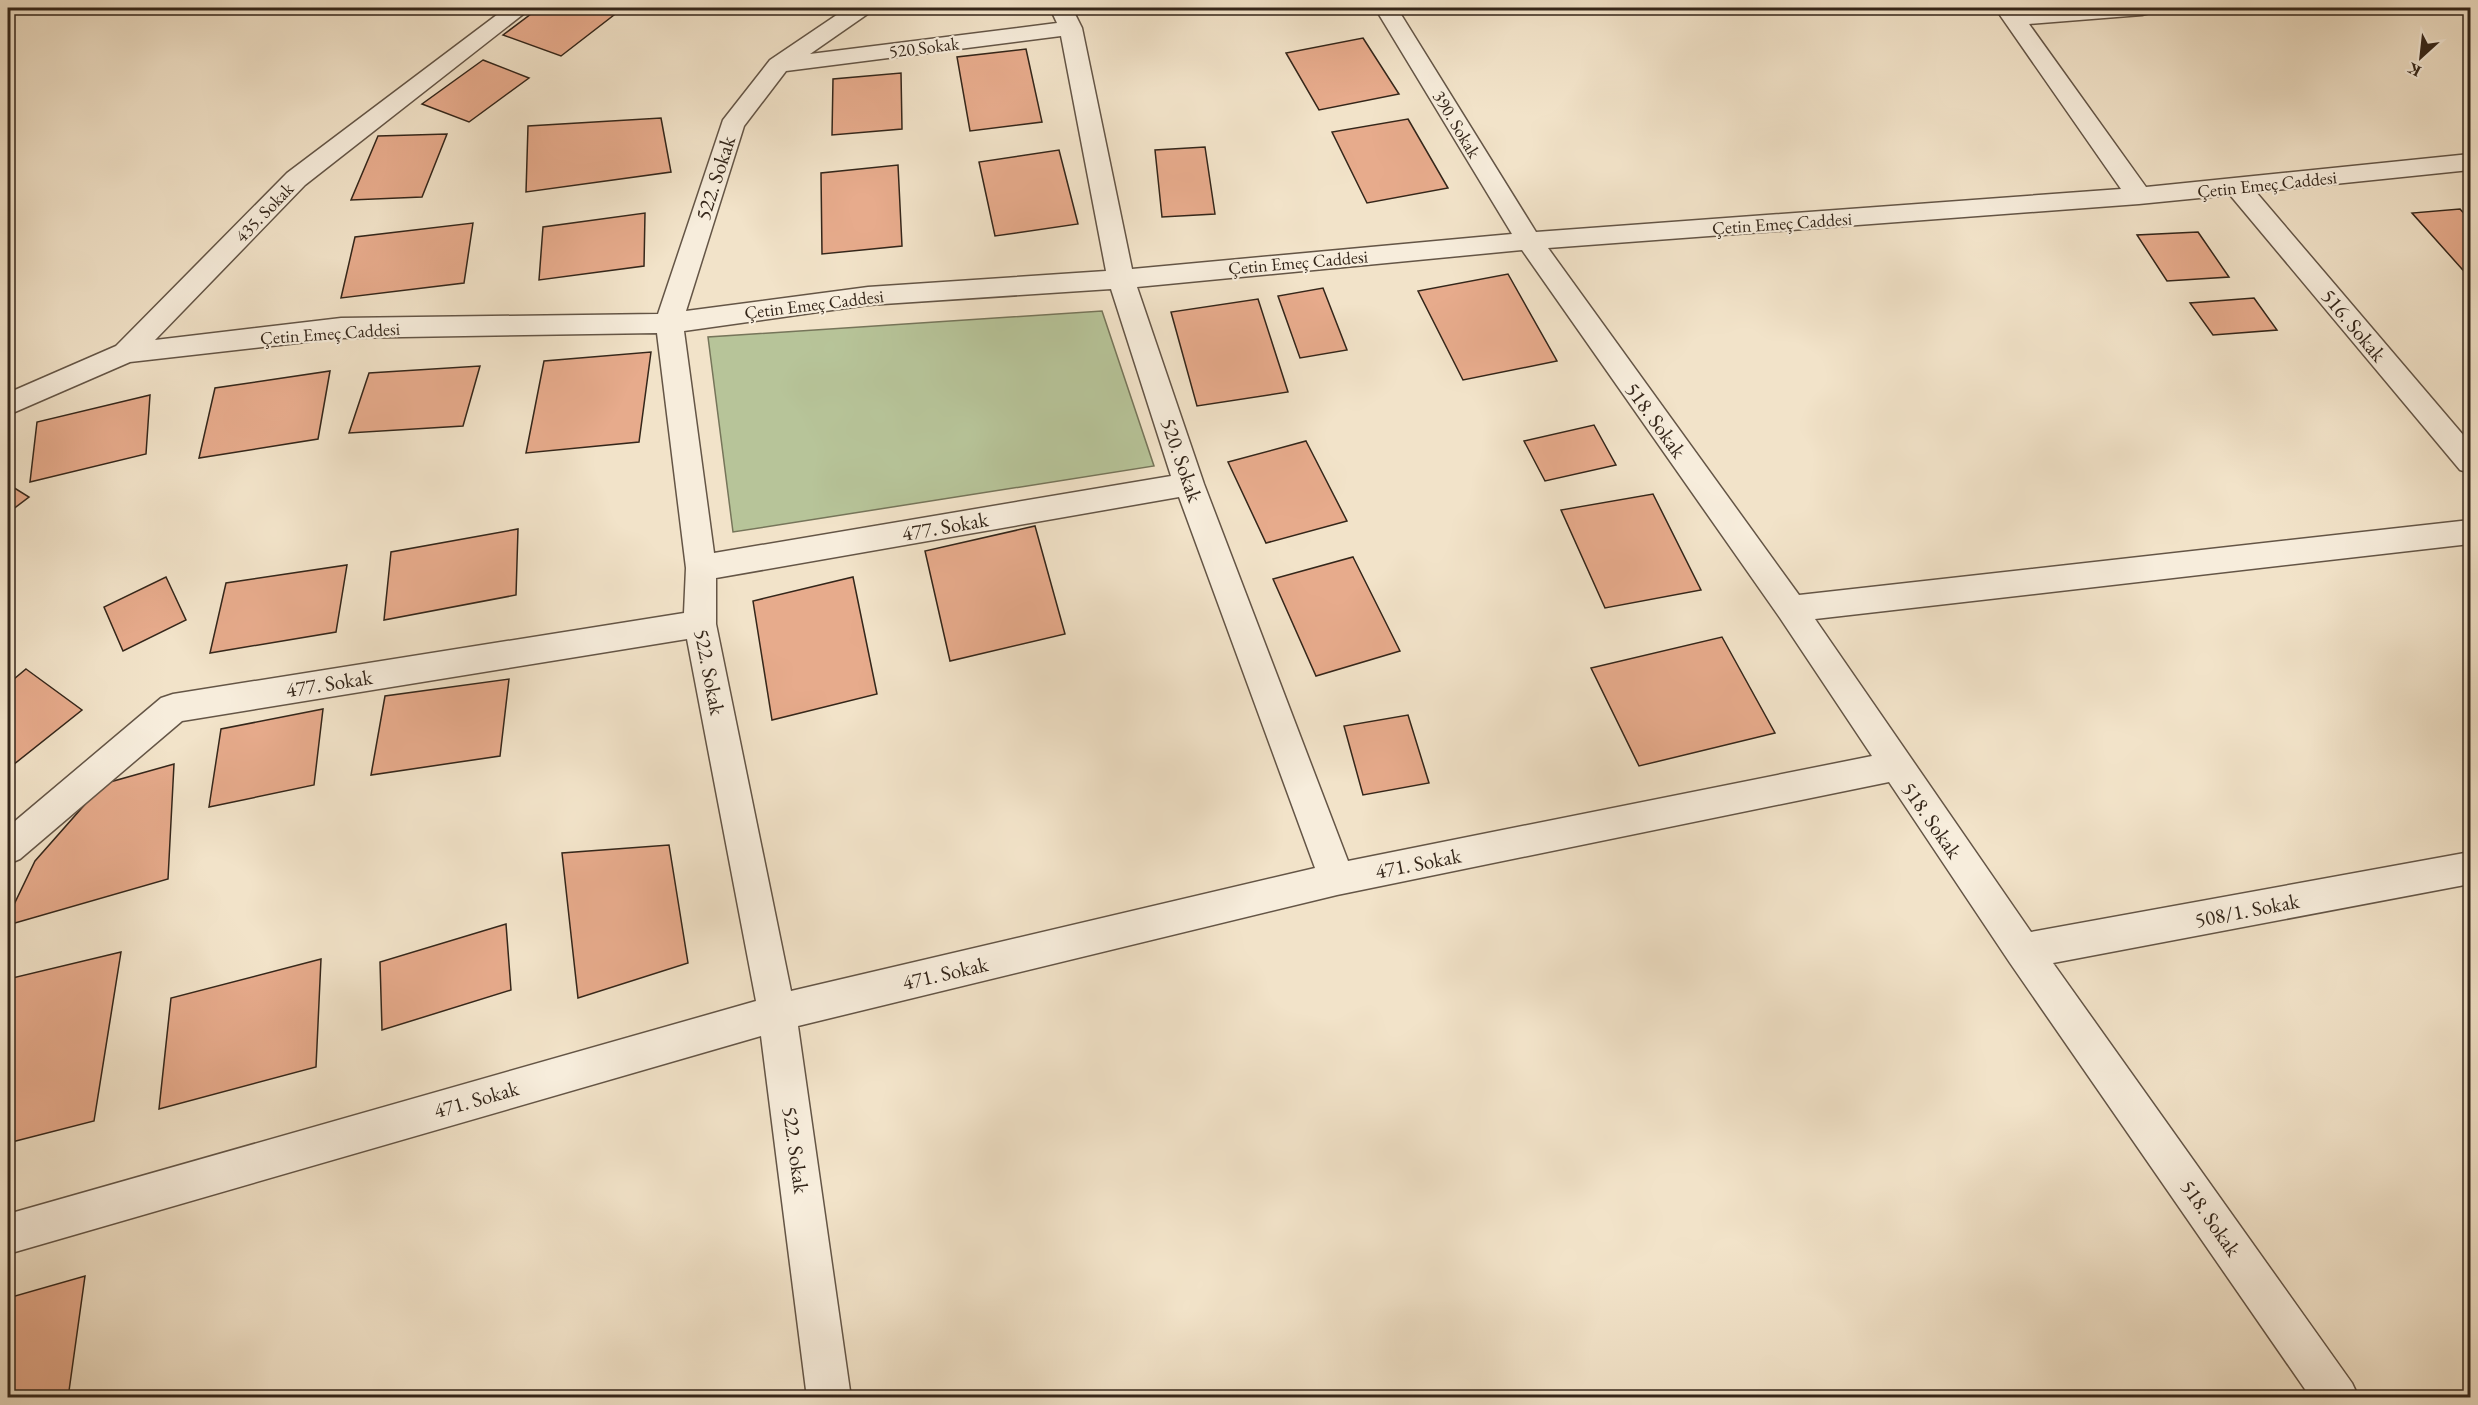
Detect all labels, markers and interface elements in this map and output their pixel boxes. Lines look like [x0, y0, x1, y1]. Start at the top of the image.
north arrow [2391, 27, 2451, 87]
street label: 520 Sokak [888, 31, 961, 63]
text: K [2404, 57, 2425, 82]
street label: 390. Sokak [1428, 86, 1486, 162]
street label: 522. Sokak [689, 131, 742, 224]
street label: Çetin Emeç Caddesi [2196, 165, 2339, 203]
street label: 435. Sokak [230, 177, 299, 247]
street label: Çetin Emeç Caddesi [1711, 207, 1853, 239]
street label: Çetin Emeç Caddesi [1227, 244, 1369, 280]
street label: 516. Sokak [2316, 283, 2393, 368]
street label: Çetin Emeç Caddesi [743, 284, 886, 324]
street label: Çetin Emeç Caddesi [259, 317, 401, 349]
street label: 518. Sokak [1619, 377, 1693, 464]
street label: 520. Sokak [1155, 414, 1209, 507]
street label: 477. Sokak [900, 505, 991, 547]
street label: 522. Sokak [688, 627, 732, 718]
street label: 477. Sokak [284, 663, 375, 703]
street label: 518. Sokak [1896, 777, 1969, 864]
street label: 471. Sokak [1373, 841, 1464, 885]
street label: 508/1. Sokak [2193, 886, 2303, 933]
street label: 471. Sokak [899, 950, 992, 996]
street label: 471. Sokak [430, 1074, 523, 1124]
street label: 522. Sokak [777, 1105, 816, 1196]
street label: 518. Sokak [2175, 1175, 2248, 1262]

